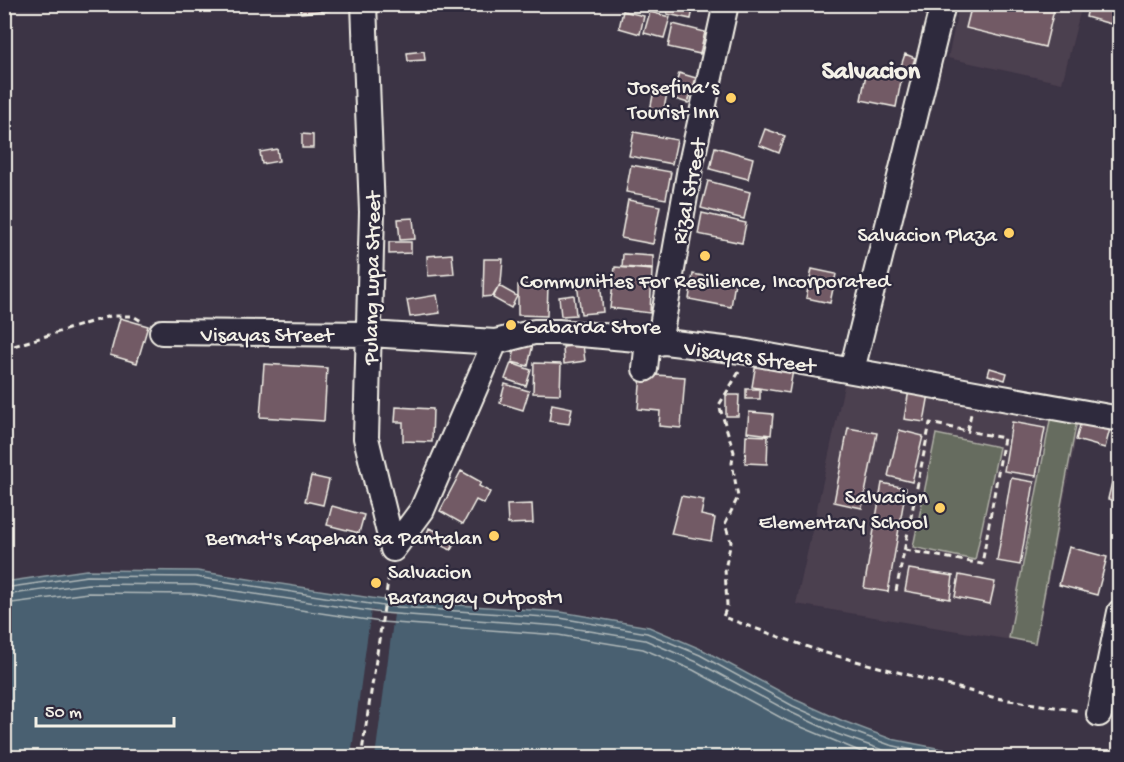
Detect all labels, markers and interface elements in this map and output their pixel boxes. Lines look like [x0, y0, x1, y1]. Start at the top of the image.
district label: Salvacion [822, 58, 921, 89]
place label: Josefina’s Tourist Inn [626, 76, 720, 127]
marker: Josefina’s Tourist Inn [724, 91, 738, 105]
street label: Rizal Street [668, 135, 714, 247]
street label: Pulang Lupa Street [359, 189, 389, 366]
place label: Salvacion Plaza [857, 224, 998, 250]
marker: Salvacion Plaza [1002, 226, 1016, 240]
marker: Communities For Resilience, Incorporated [698, 249, 712, 263]
place label: Communities For Resilience, Incorporated [520, 270, 892, 296]
place label: Gabarda Store [523, 316, 661, 342]
marker: Gabarda Store [504, 318, 518, 332]
street label: Visayas Street [200, 324, 335, 350]
street label: Visayas Street [681, 337, 819, 381]
place label: Salvacion Elementary School [758, 486, 929, 537]
marker: Salvacion Elementary School [933, 501, 947, 515]
place label: Bernat's Kapehan sa Pantalan [205, 527, 483, 553]
marker: Bernat's Kapehan sa Pantalan [487, 529, 501, 543]
place label: Salvacion Barangay Outpost1 [387, 561, 563, 612]
marker: Salvacion Barangay Outpost1 [369, 576, 383, 590]
scale bar [36, 690, 174, 728]
text: 50 m [45, 703, 82, 724]

